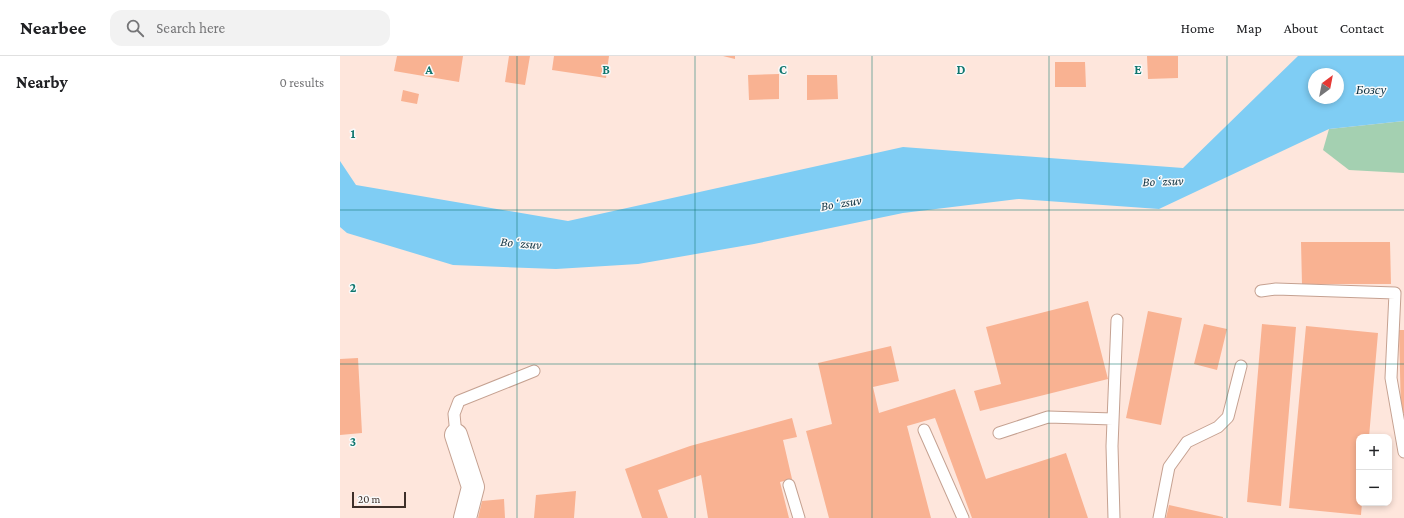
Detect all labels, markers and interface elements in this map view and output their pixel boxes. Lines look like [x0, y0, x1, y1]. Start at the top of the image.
search box [110, 10, 390, 46]
text: Nearbee [20, 17, 86, 38]
icon: search [124, 17, 146, 39]
text: Search here [156, 20, 225, 36]
text: Home [1181, 20, 1214, 36]
text: Map [1236, 20, 1262, 36]
text: About [1284, 20, 1318, 36]
text: Contact [1340, 20, 1384, 36]
text: A [424, 62, 433, 77]
text: B [602, 62, 610, 77]
text: C [779, 62, 787, 77]
text: D [957, 62, 966, 77]
text: E [1134, 62, 1142, 77]
north arrow [1308, 68, 1344, 104]
text: Nearby [16, 73, 68, 92]
text: 0 results [279, 75, 324, 90]
water label: Бозсу [1355, 82, 1386, 97]
text: 1 [351, 126, 356, 141]
water label: Boʻzsuv [1142, 173, 1184, 189]
water label: Boʻzsuv [819, 192, 863, 214]
water label: Boʻzsuv [500, 234, 543, 252]
text: 2 [350, 280, 357, 295]
text: 3 [350, 434, 356, 449]
map controls [1356, 434, 1392, 506]
button: + [1356, 434, 1392, 470]
button: − [1356, 470, 1392, 506]
scale bar [352, 490, 406, 509]
text: 20 m [358, 493, 380, 505]

